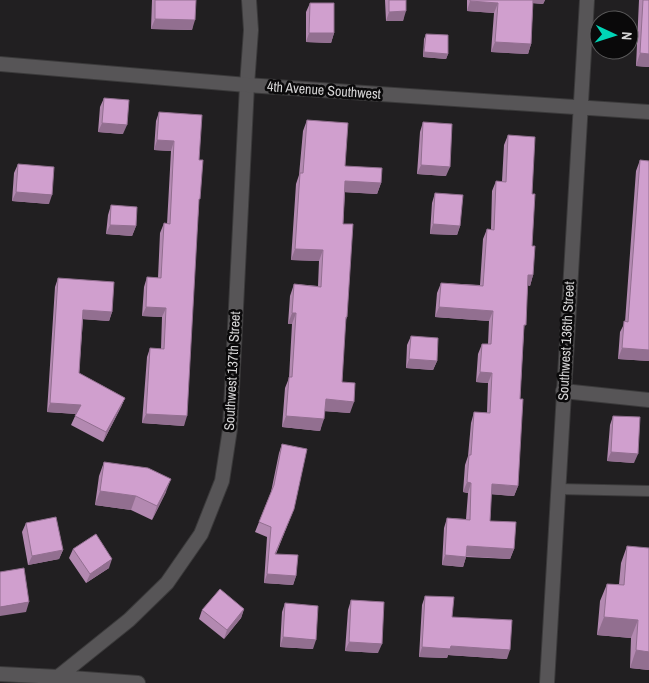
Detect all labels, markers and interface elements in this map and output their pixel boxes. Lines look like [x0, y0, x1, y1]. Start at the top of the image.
north arrow [589, 10, 639, 60]
text: N [618, 31, 636, 41]
street label: 4th Avenue Southwest [266, 77, 382, 103]
street label: Southwest 136th Street [554, 281, 578, 401]
street label: Southwest 137th Street [220, 311, 244, 431]

